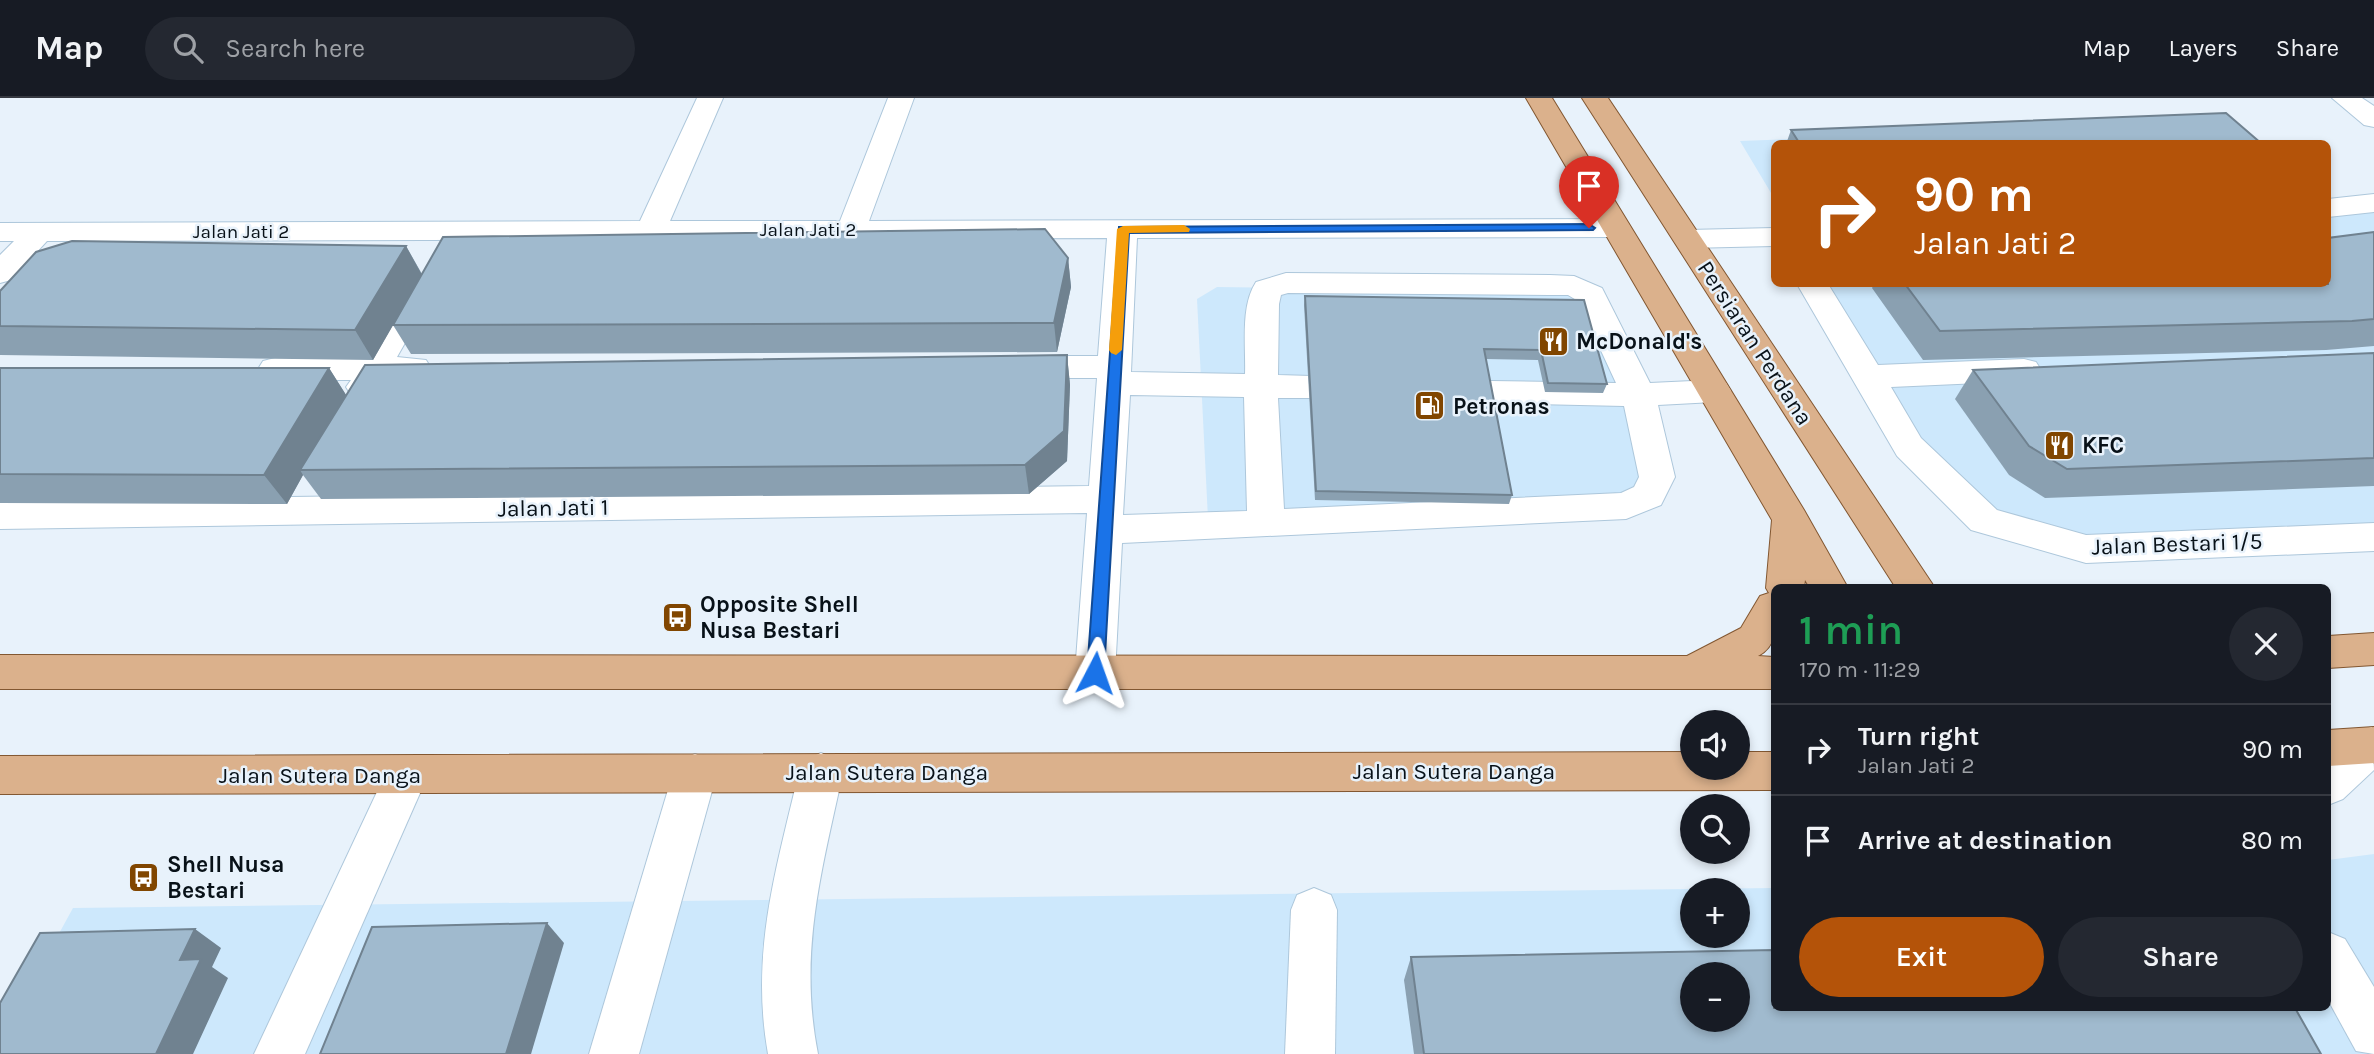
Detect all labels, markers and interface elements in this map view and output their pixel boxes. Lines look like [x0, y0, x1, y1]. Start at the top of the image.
search box [145, 17, 635, 80]
text: Map [35, 29, 103, 67]
icon: search [169, 29, 207, 67]
text: Search here [225, 33, 365, 64]
text: Map [2083, 34, 2131, 62]
text: Layers [2169, 34, 2238, 62]
text: Share [2276, 34, 2339, 62]
pin [1559, 156, 1619, 228]
text: 90 m [1914, 166, 2034, 223]
icon: arrive [1570, 167, 1608, 205]
icon: right [1799, 168, 1890, 259]
street label: Jalan Jati 2 [760, 219, 856, 241]
street label: Jalan Jati 2 [193, 221, 289, 243]
text: Jalan Jati 2 [1914, 225, 2076, 262]
street label: Persiaran Perdana [1692, 256, 1818, 430]
restaurant icon: McDonald's [1536, 324, 1570, 358]
place label: McDonald's [1576, 328, 1702, 355]
fuel station icon: Petronas [1413, 389, 1447, 423]
place label: Petronas [1453, 393, 1550, 420]
restaurant icon: KFC [2042, 428, 2076, 462]
place label: KFC [2082, 432, 2124, 459]
street label: Jalan Jati 1 [497, 494, 609, 522]
street label: Jalan Bestari 1/5 [2091, 528, 2263, 560]
place label: Opposite Shell Nusa Bestari [700, 591, 859, 644]
bus stop icon: Opposite Shell Nusa Bestari [660, 600, 694, 634]
text: 1 min [1799, 605, 1903, 655]
button: close [2229, 607, 2303, 681]
position arrow [1058, 636, 1132, 710]
text: 170 m · 11:29 [1799, 656, 1920, 683]
map controls [1680, 710, 1750, 1032]
button: sound [1680, 710, 1750, 780]
text: Turn right [1858, 721, 1979, 752]
icon: right [1799, 731, 1837, 769]
text: 90 m [2242, 734, 2303, 765]
text: Jalan Jati 2 [1858, 752, 1975, 779]
street label: Jalan Sutera Danga [1353, 758, 1555, 785]
street label: Jalan Sutera Danga [786, 759, 988, 786]
street label: Jalan Sutera Danga [219, 762, 421, 789]
button: search [1680, 794, 1750, 864]
icon: arrive [1799, 822, 1837, 860]
text: Arrive at destination [1858, 825, 2112, 856]
text: 80 m [2241, 825, 2303, 856]
place label: Shell Nusa Bestari [167, 851, 285, 904]
bus stop icon: Shell Nusa Bestari [127, 860, 161, 894]
button: + [1680, 878, 1750, 948]
button: Exit [1799, 917, 2044, 997]
button: Share [2058, 917, 2303, 997]
button: − [1680, 962, 1750, 1032]

